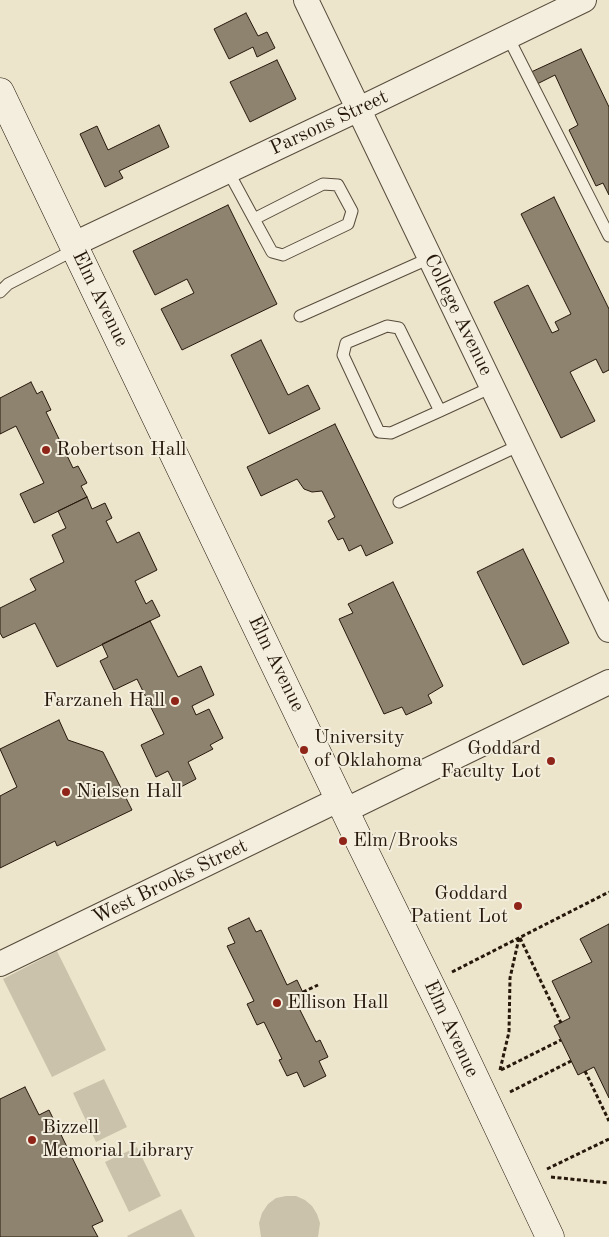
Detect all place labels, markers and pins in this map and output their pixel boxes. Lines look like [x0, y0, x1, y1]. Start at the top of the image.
place label: Robertson Hall [56, 438, 186, 462]
marker: Robertson Hall [40, 444, 52, 456]
place label: Farzaneh Hall [43, 689, 165, 713]
marker: Farzaneh Hall [169, 695, 181, 707]
place label: University of Oklahoma [314, 726, 422, 773]
place label: Goddard Faculty Lot [441, 737, 541, 784]
marker: University of Oklahoma [298, 744, 310, 756]
marker: Goddard Faculty Lot [545, 755, 557, 767]
place label: Nielsen Hall [76, 780, 182, 804]
marker: Nielsen Hall [60, 786, 72, 798]
place label: Elm/Brooks [353, 829, 458, 853]
marker: Elm/Brooks [337, 835, 349, 847]
place label: Goddard Patient Lot [410, 882, 508, 929]
marker: Goddard Patient Lot [512, 900, 524, 912]
place label: Ellison Hall [287, 991, 388, 1015]
marker: Ellison Hall [271, 997, 283, 1009]
place label: Bizzell Memorial Library [42, 1116, 194, 1163]
marker: Bizzell Memorial Library [26, 1134, 38, 1146]

